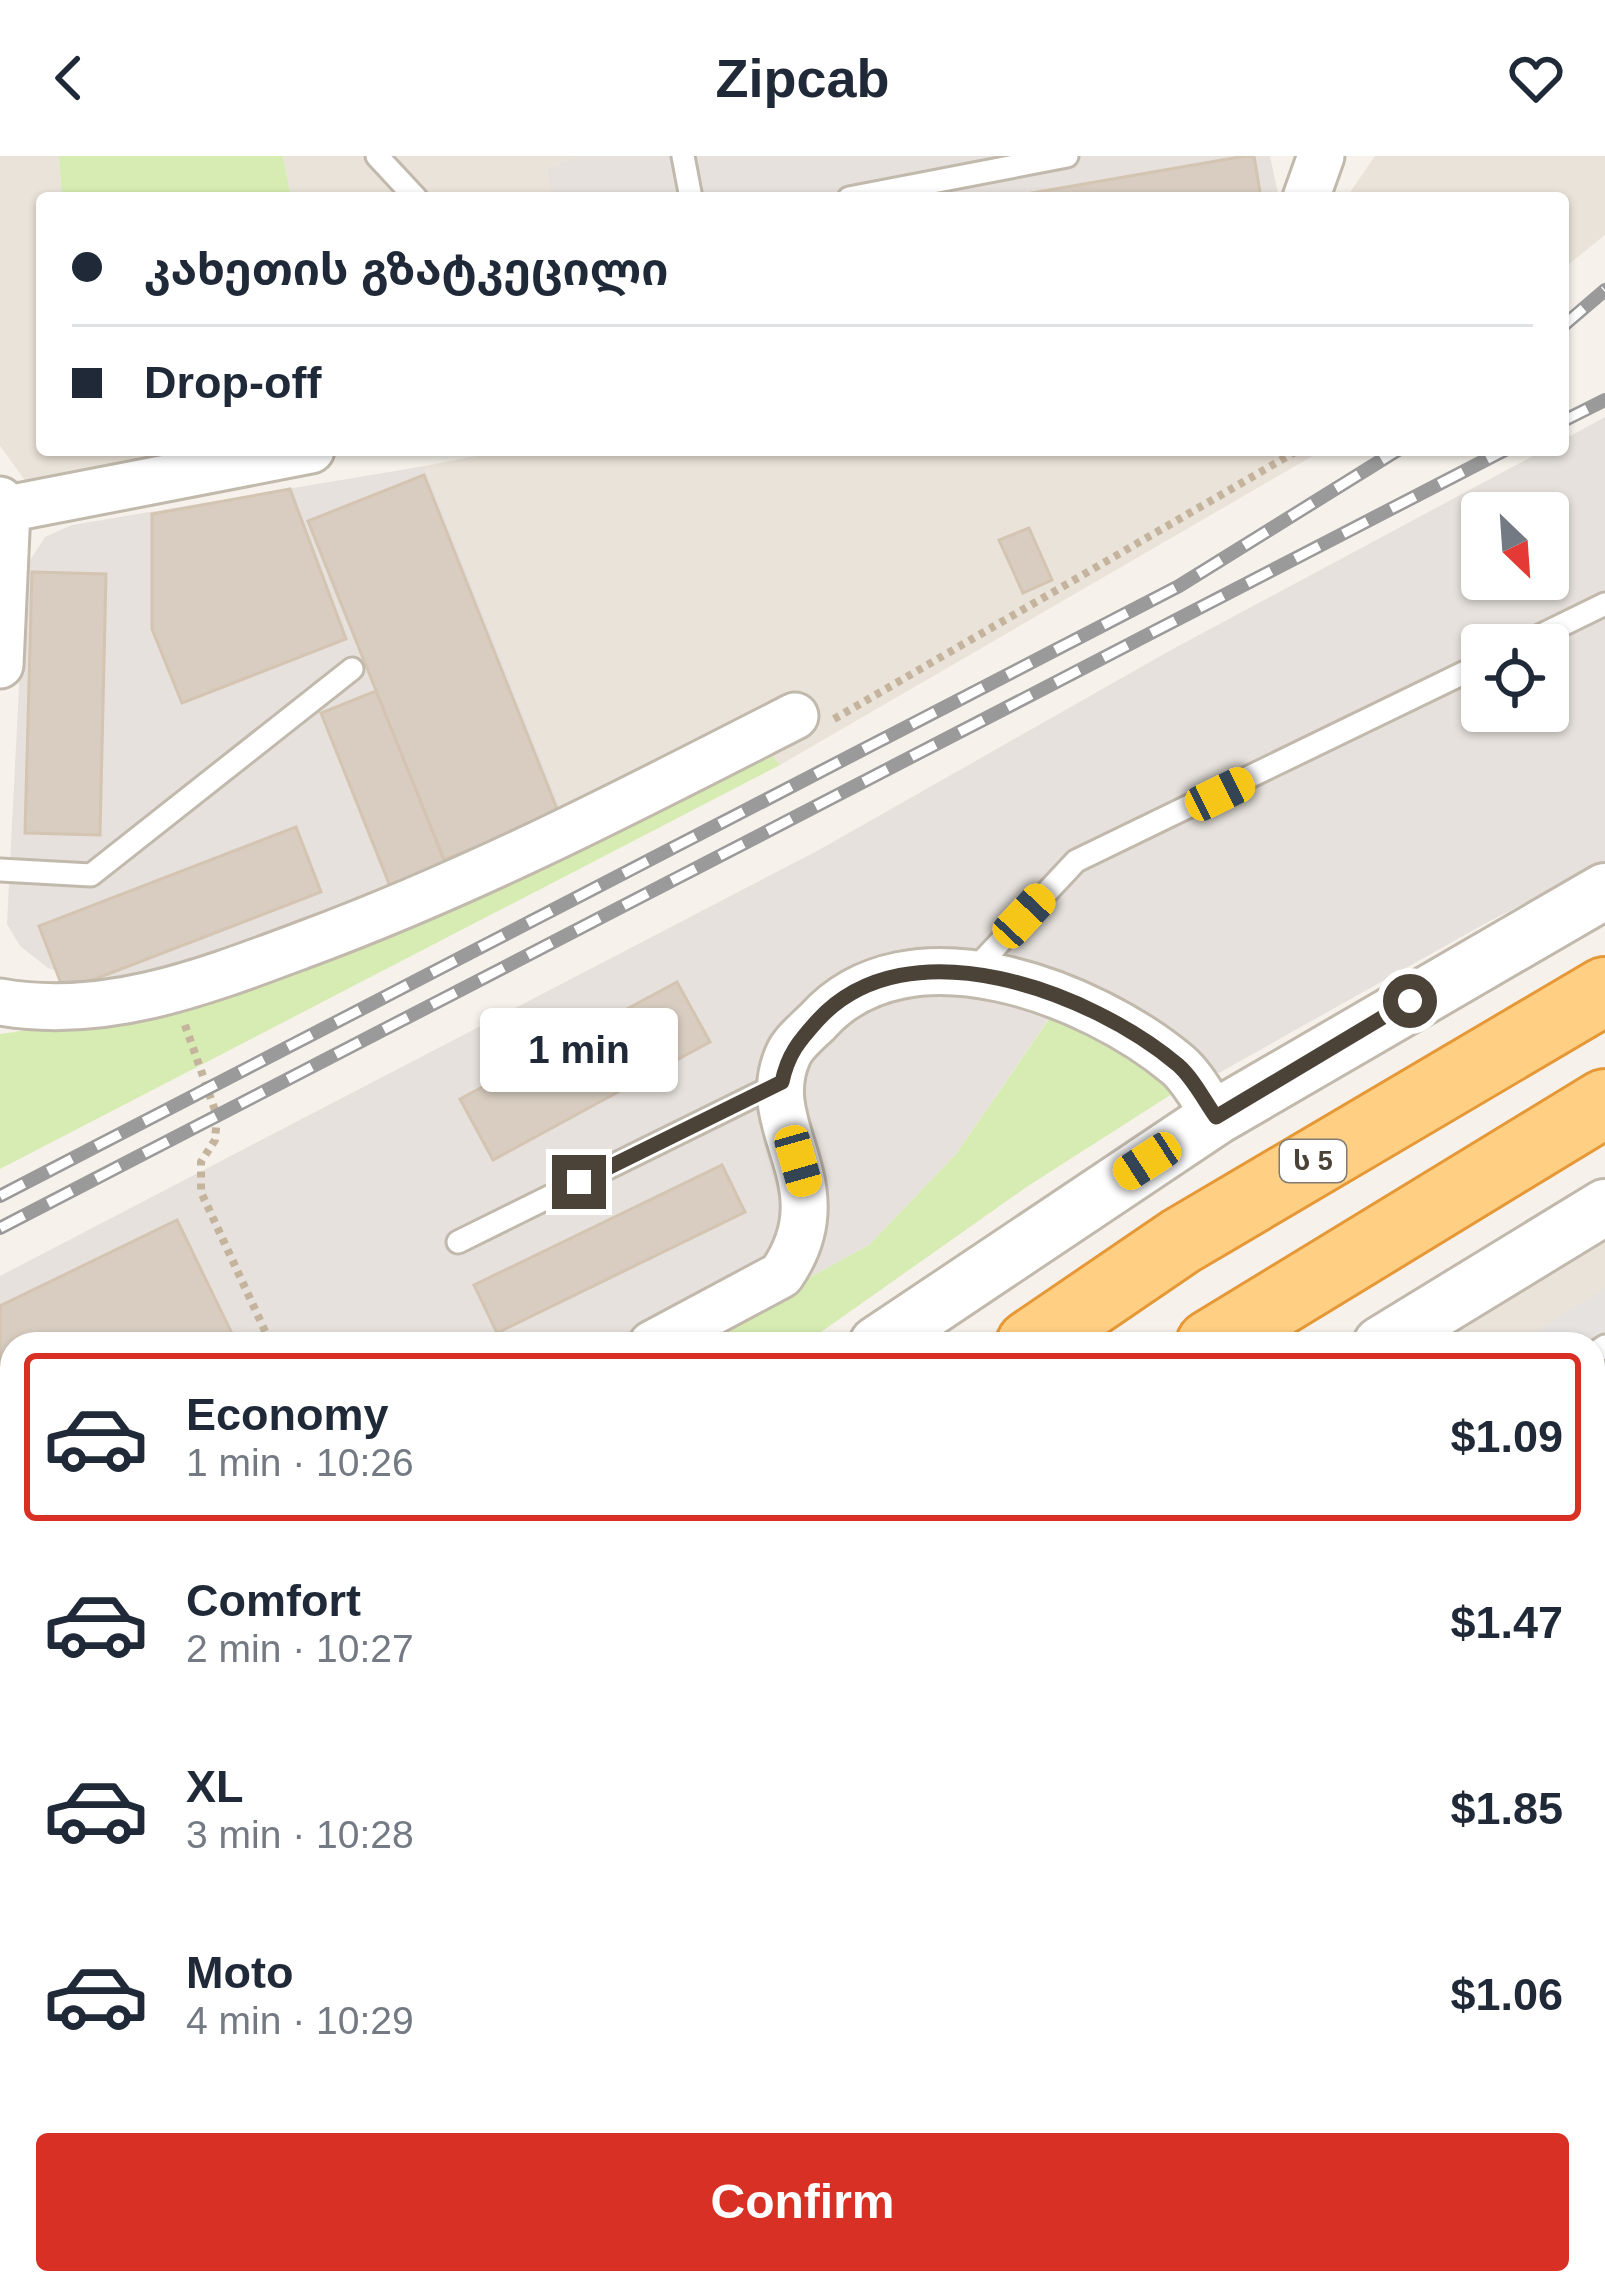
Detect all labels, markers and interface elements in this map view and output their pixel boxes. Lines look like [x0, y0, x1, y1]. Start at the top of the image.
icon: back [36, 45, 102, 111]
icon: heart [1503, 45, 1569, 111]
text: Zipcab [715, 48, 890, 108]
text: კახეთის გზატკეცილი [144, 244, 669, 295]
text: Drop-off [144, 357, 321, 408]
north arrow [1461, 492, 1569, 600]
map controls [1461, 492, 1569, 732]
button: locate [1461, 624, 1569, 732]
car [1180, 762, 1260, 826]
car [986, 877, 1062, 955]
route start [1383, 974, 1437, 1028]
callout: 1 min [480, 1008, 678, 1092]
text: 1 min [528, 1028, 630, 1071]
car [771, 1121, 825, 1201]
car [1107, 1126, 1187, 1196]
road number: ს 5 [1280, 1140, 1346, 1182]
route end [552, 1155, 606, 1209]
icon: car [42, 1383, 150, 1491]
text: Economy [186, 1389, 389, 1440]
text: $1.09 [1450, 1411, 1563, 1462]
text: 1 min · 10:26 [186, 1441, 414, 1484]
icon: car [42, 1569, 150, 1677]
text: Comfort [186, 1575, 361, 1626]
text: $1.47 [1450, 1597, 1563, 1648]
text: 2 min · 10:27 [186, 1627, 414, 1670]
icon: car [42, 1755, 150, 1863]
text: XL [186, 1761, 244, 1812]
text: $1.85 [1450, 1783, 1563, 1834]
text: 3 min · 10:28 [186, 1813, 414, 1856]
icon: car [42, 1941, 150, 2049]
text: Moto [186, 1947, 293, 1998]
text: $1.06 [1450, 1969, 1563, 2020]
text: 4 min · 10:29 [186, 1999, 414, 2042]
button: Confirm [36, 2133, 1569, 2271]

